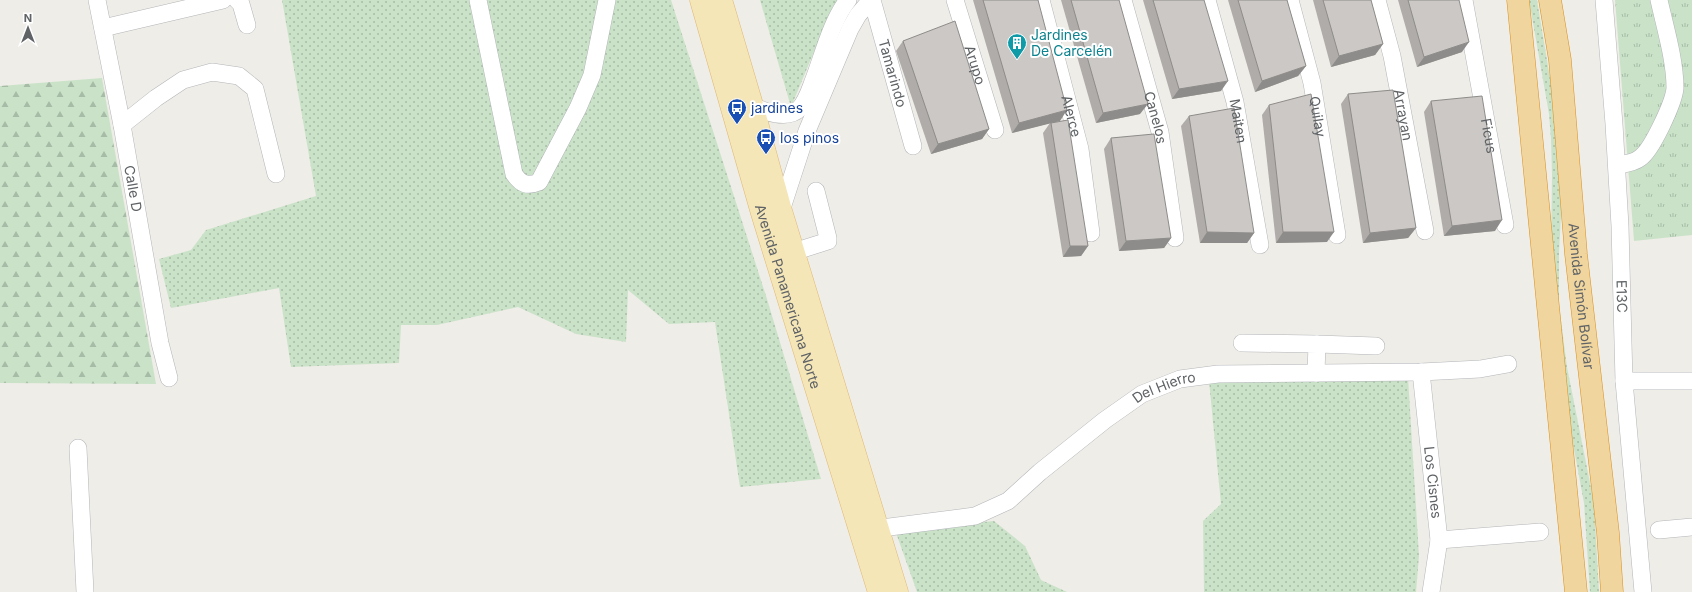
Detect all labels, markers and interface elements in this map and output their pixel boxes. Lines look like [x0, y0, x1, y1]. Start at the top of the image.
north arrow [8, 8, 48, 48]
text: N [24, 11, 32, 25]
place label: Jardines De Carcelén [1031, 26, 1112, 59]
building icon: Jardines De Carcelén [1006, 32, 1028, 60]
street label: Tamarindo [875, 37, 911, 109]
street label: Arupo [961, 43, 990, 87]
street label: Arrayan [1390, 88, 1417, 142]
street label: Canelos [1141, 89, 1171, 145]
street label: Alerce [1058, 93, 1085, 139]
street label: Quilay [1306, 95, 1330, 138]
bus stop icon: jardines [726, 97, 748, 125]
street label: Maiten [1227, 97, 1251, 144]
place label: jardines [750, 99, 803, 116]
street label: Ficus [1478, 117, 1501, 155]
bus stop icon: los pinos [755, 127, 777, 155]
place label: los pinos [780, 129, 839, 146]
street label: Calle D [121, 164, 146, 213]
street label: Avenida Panamericana Norte [752, 202, 825, 391]
street label: Avenida Simón Bolívar [1565, 222, 1598, 370]
street label: E13C [1613, 280, 1631, 313]
street label: Del Hierro [1129, 368, 1197, 406]
street label: Los Cisnes [1421, 445, 1446, 519]

